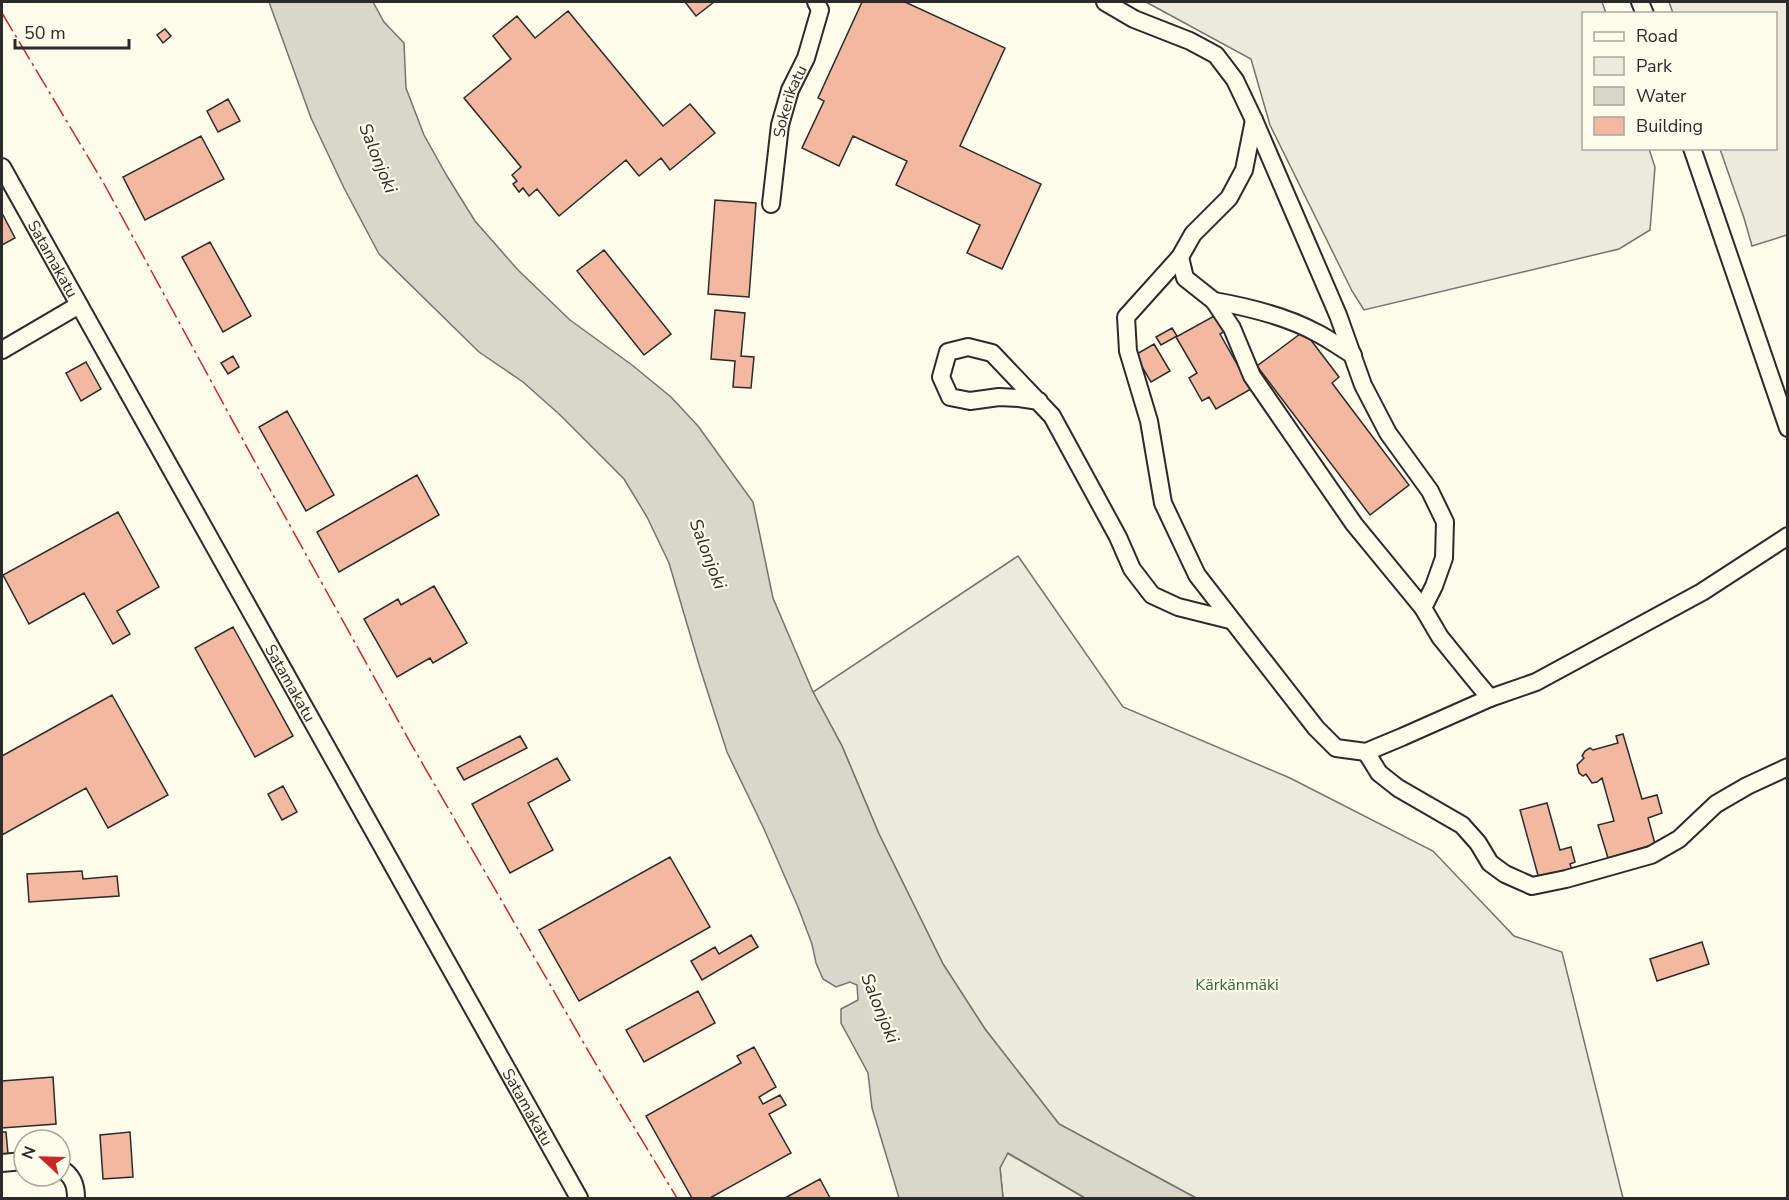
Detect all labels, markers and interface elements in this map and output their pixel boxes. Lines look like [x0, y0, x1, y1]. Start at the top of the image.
scale bar [15, 12, 129, 50]
legend [1582, 12, 1777, 150]
text: 50 m [24, 21, 66, 45]
text: Road [1636, 24, 1678, 48]
text: Park [1636, 54, 1673, 78]
street label: Sokerikatu [769, 62, 813, 139]
text: Water [1636, 84, 1687, 108]
text: Building [1636, 114, 1703, 138]
water label: Salonjoki [353, 119, 403, 197]
street label: Satamakatu [22, 216, 83, 302]
water label: Salonjoki [684, 515, 733, 593]
street label: Satamakatu [259, 640, 320, 726]
water label: Salonjoki [855, 969, 905, 1047]
park label: Kärkänmäki [1195, 974, 1279, 996]
street label: Satamakatu [497, 1065, 558, 1150]
north arrow [12, 1128, 72, 1188]
text: N [17, 1143, 41, 1162]

